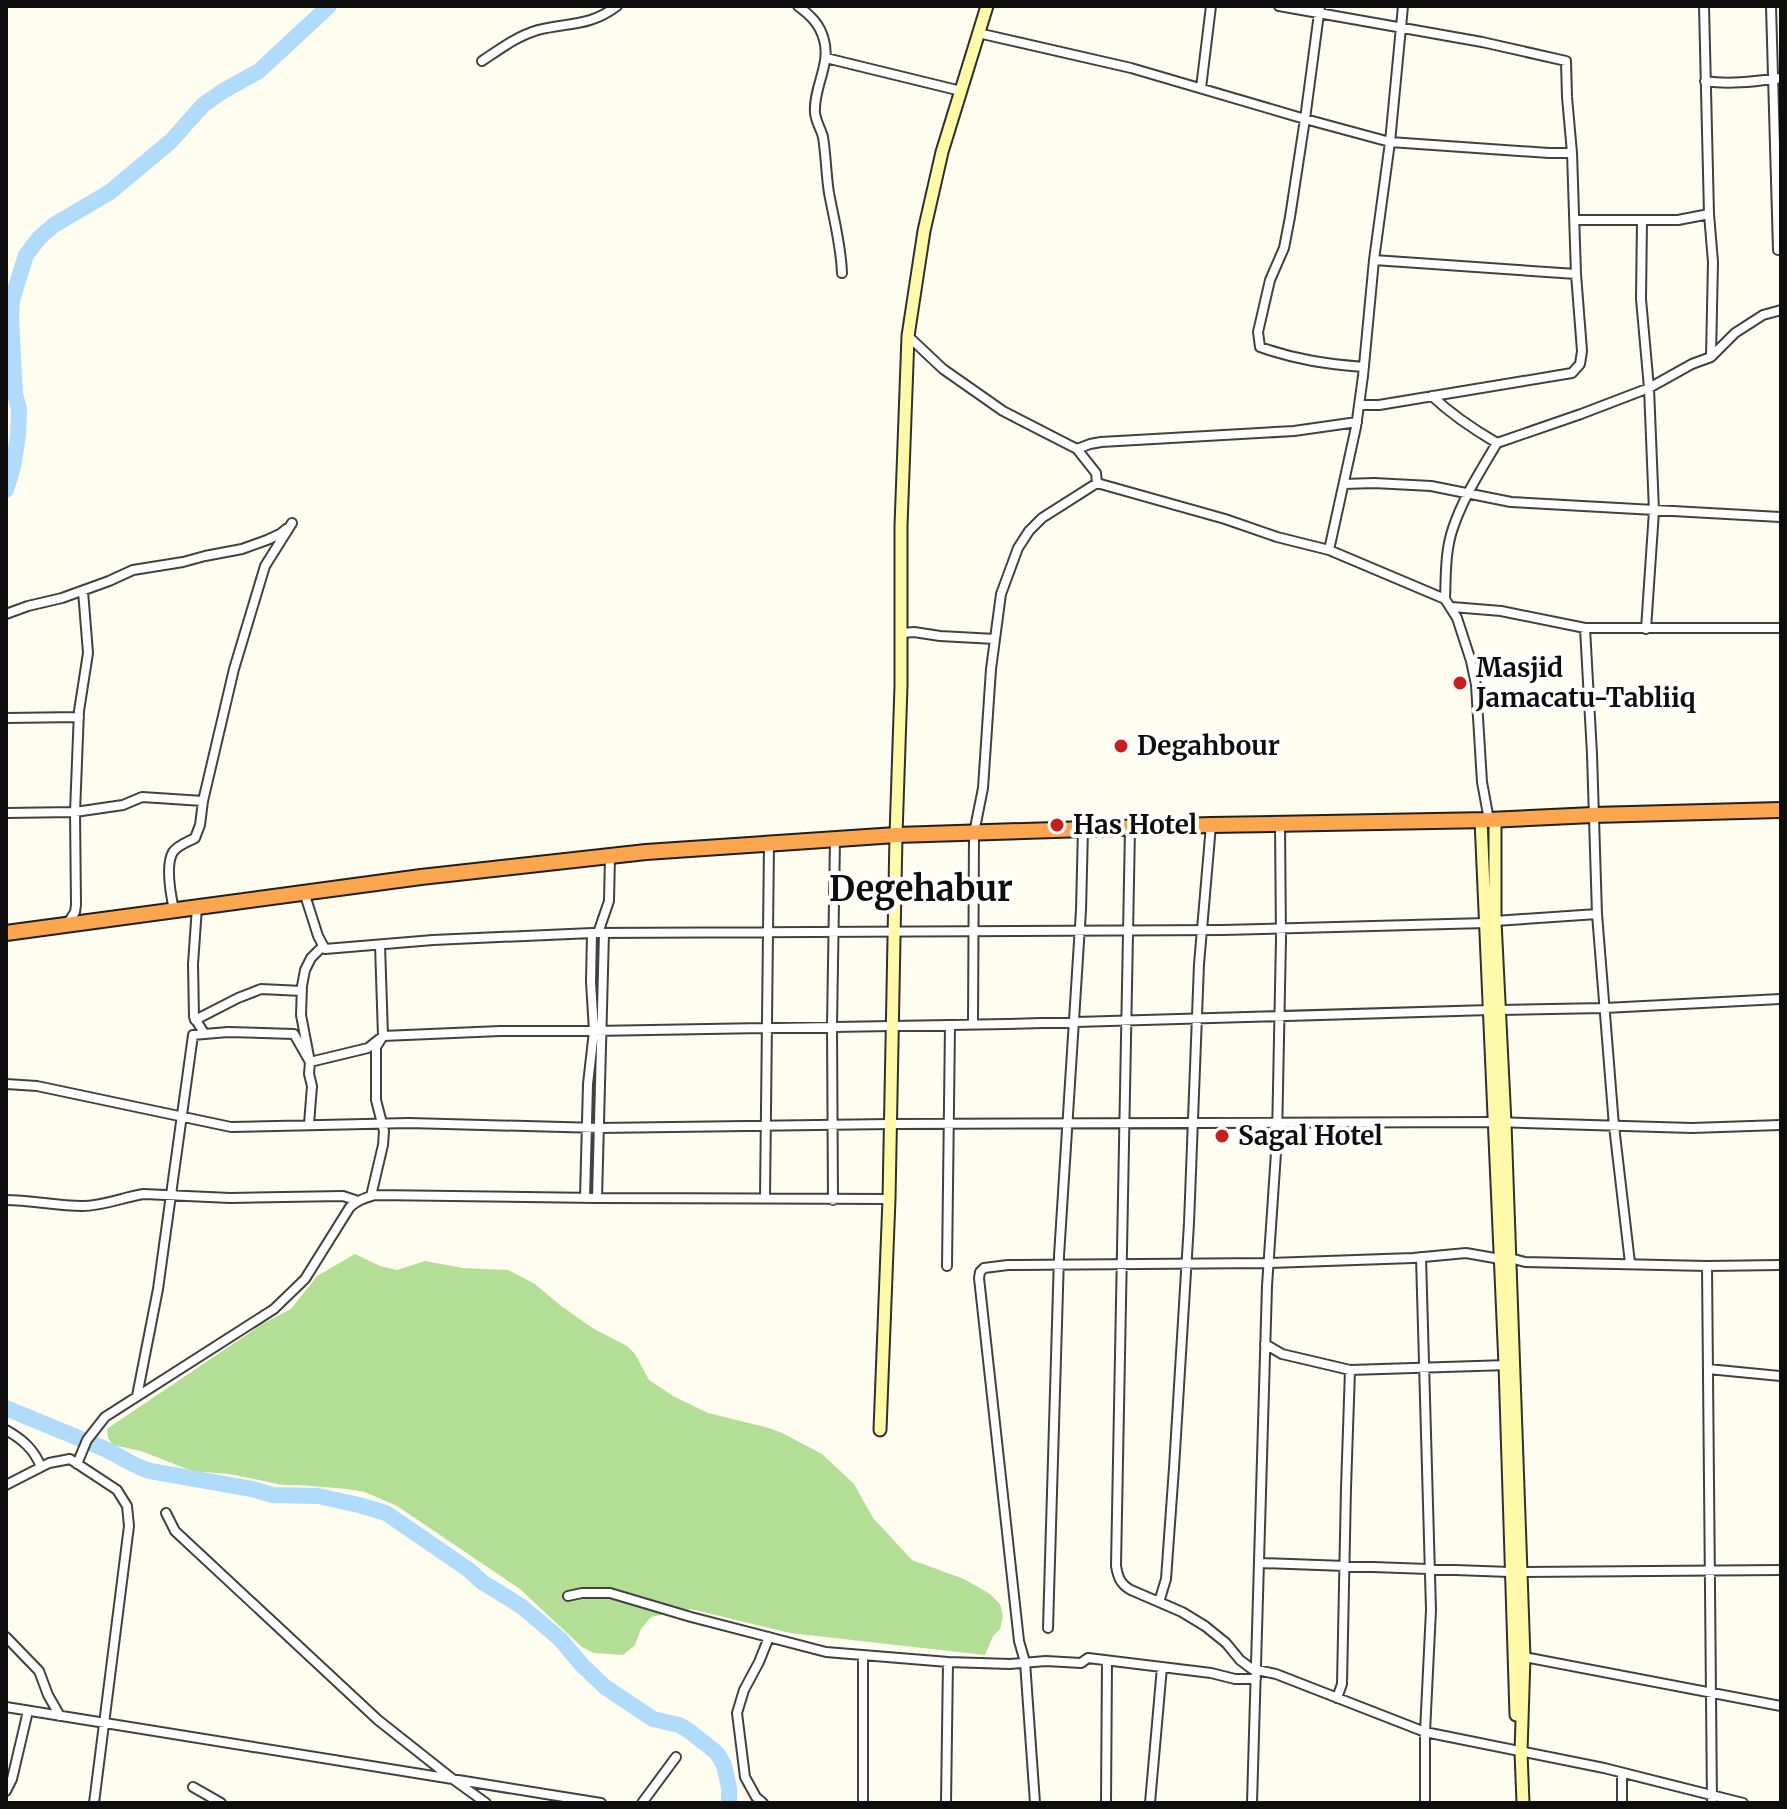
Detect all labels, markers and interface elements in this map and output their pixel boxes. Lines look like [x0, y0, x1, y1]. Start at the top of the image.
place label: Masjid Jamacatu-Tabliiq [1475, 651, 1696, 714]
marker: Masjid Jamacatu-Tabliiq [1451, 674, 1469, 692]
place label: Degahbour [1137, 729, 1280, 762]
marker: Degahbour [1112, 737, 1130, 755]
place label: Has Hotel [1073, 808, 1197, 841]
marker: Has Hotel [1048, 816, 1066, 834]
district label: Degehabur [829, 868, 1013, 911]
place label: Sagal Hotel [1238, 1119, 1383, 1152]
marker: Sagal Hotel [1213, 1127, 1231, 1145]

